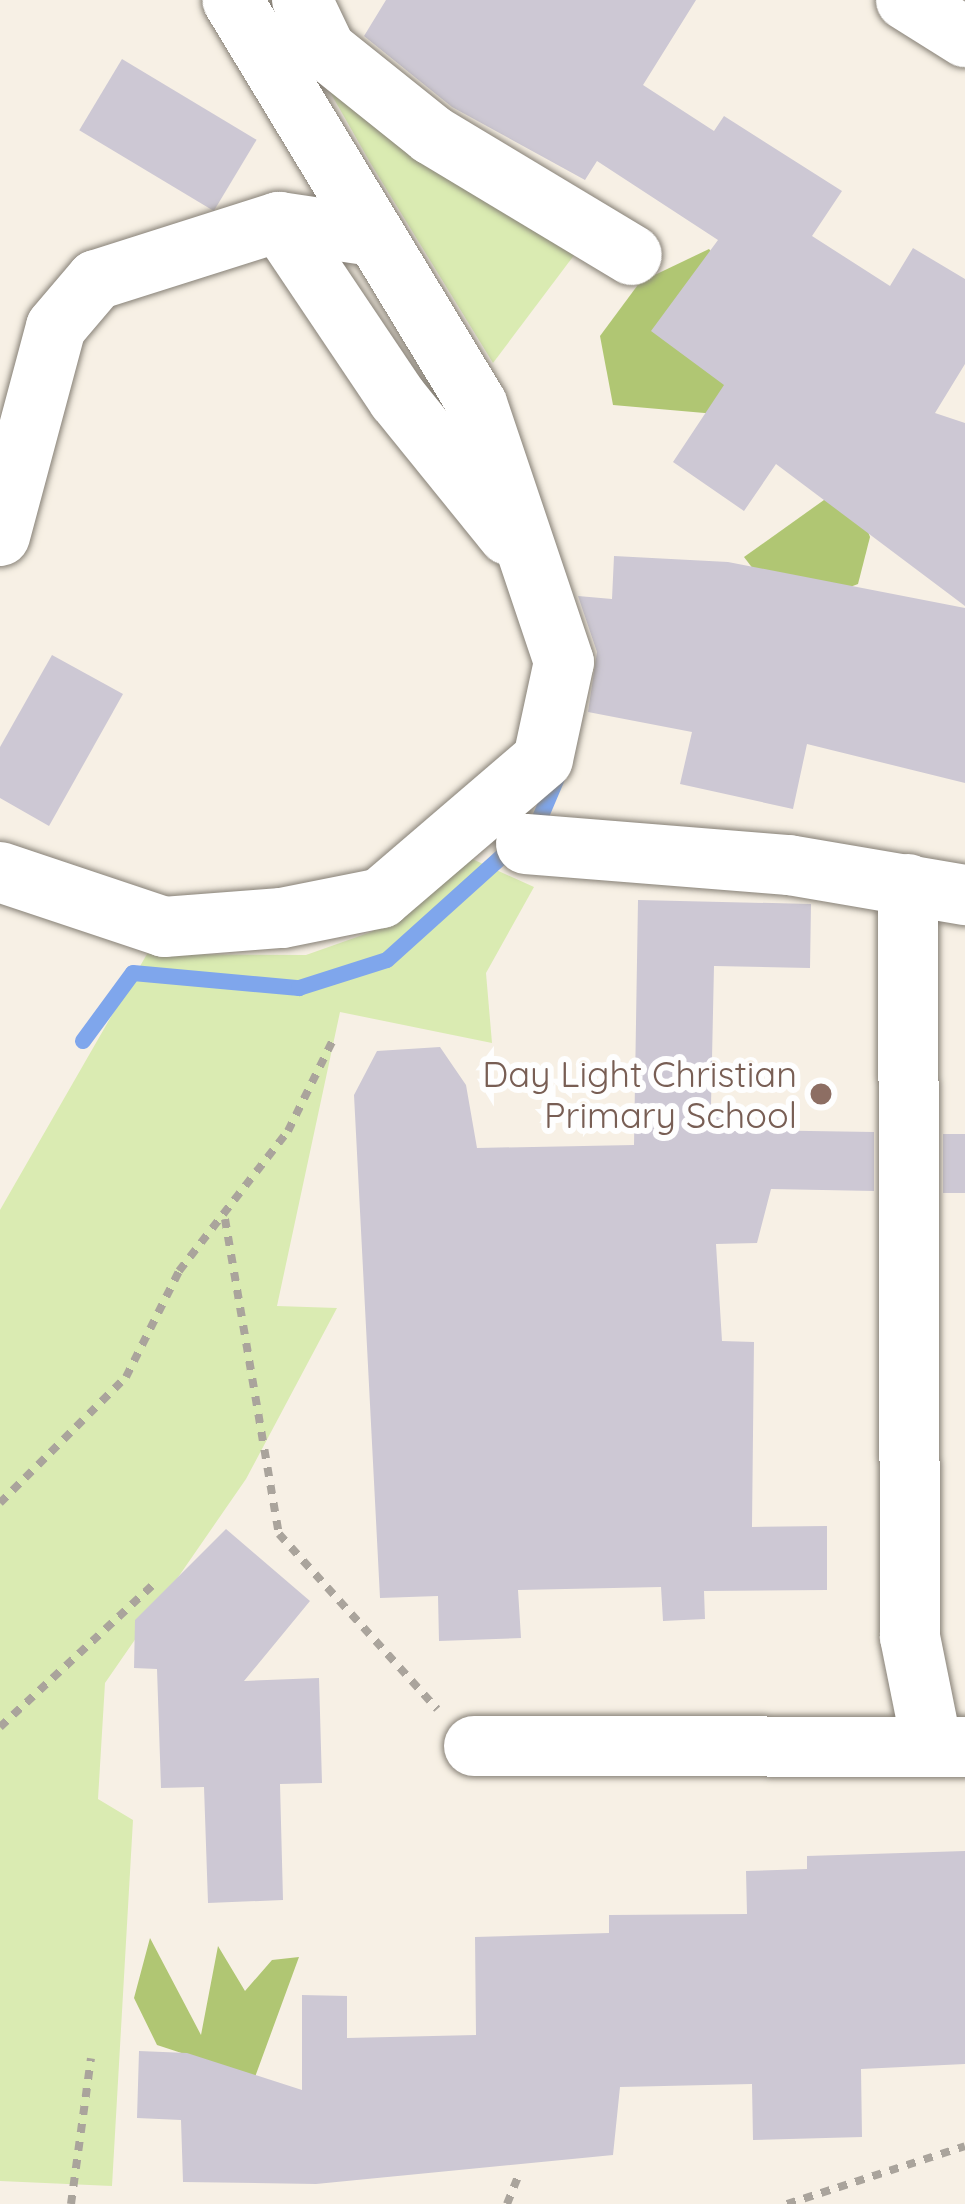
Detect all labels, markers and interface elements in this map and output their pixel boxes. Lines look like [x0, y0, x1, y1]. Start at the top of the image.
place label: Day Light Christian Primary School [482, 1051, 797, 1136]
marker: Day Light Christian Primary School [808, 1081, 834, 1107]

